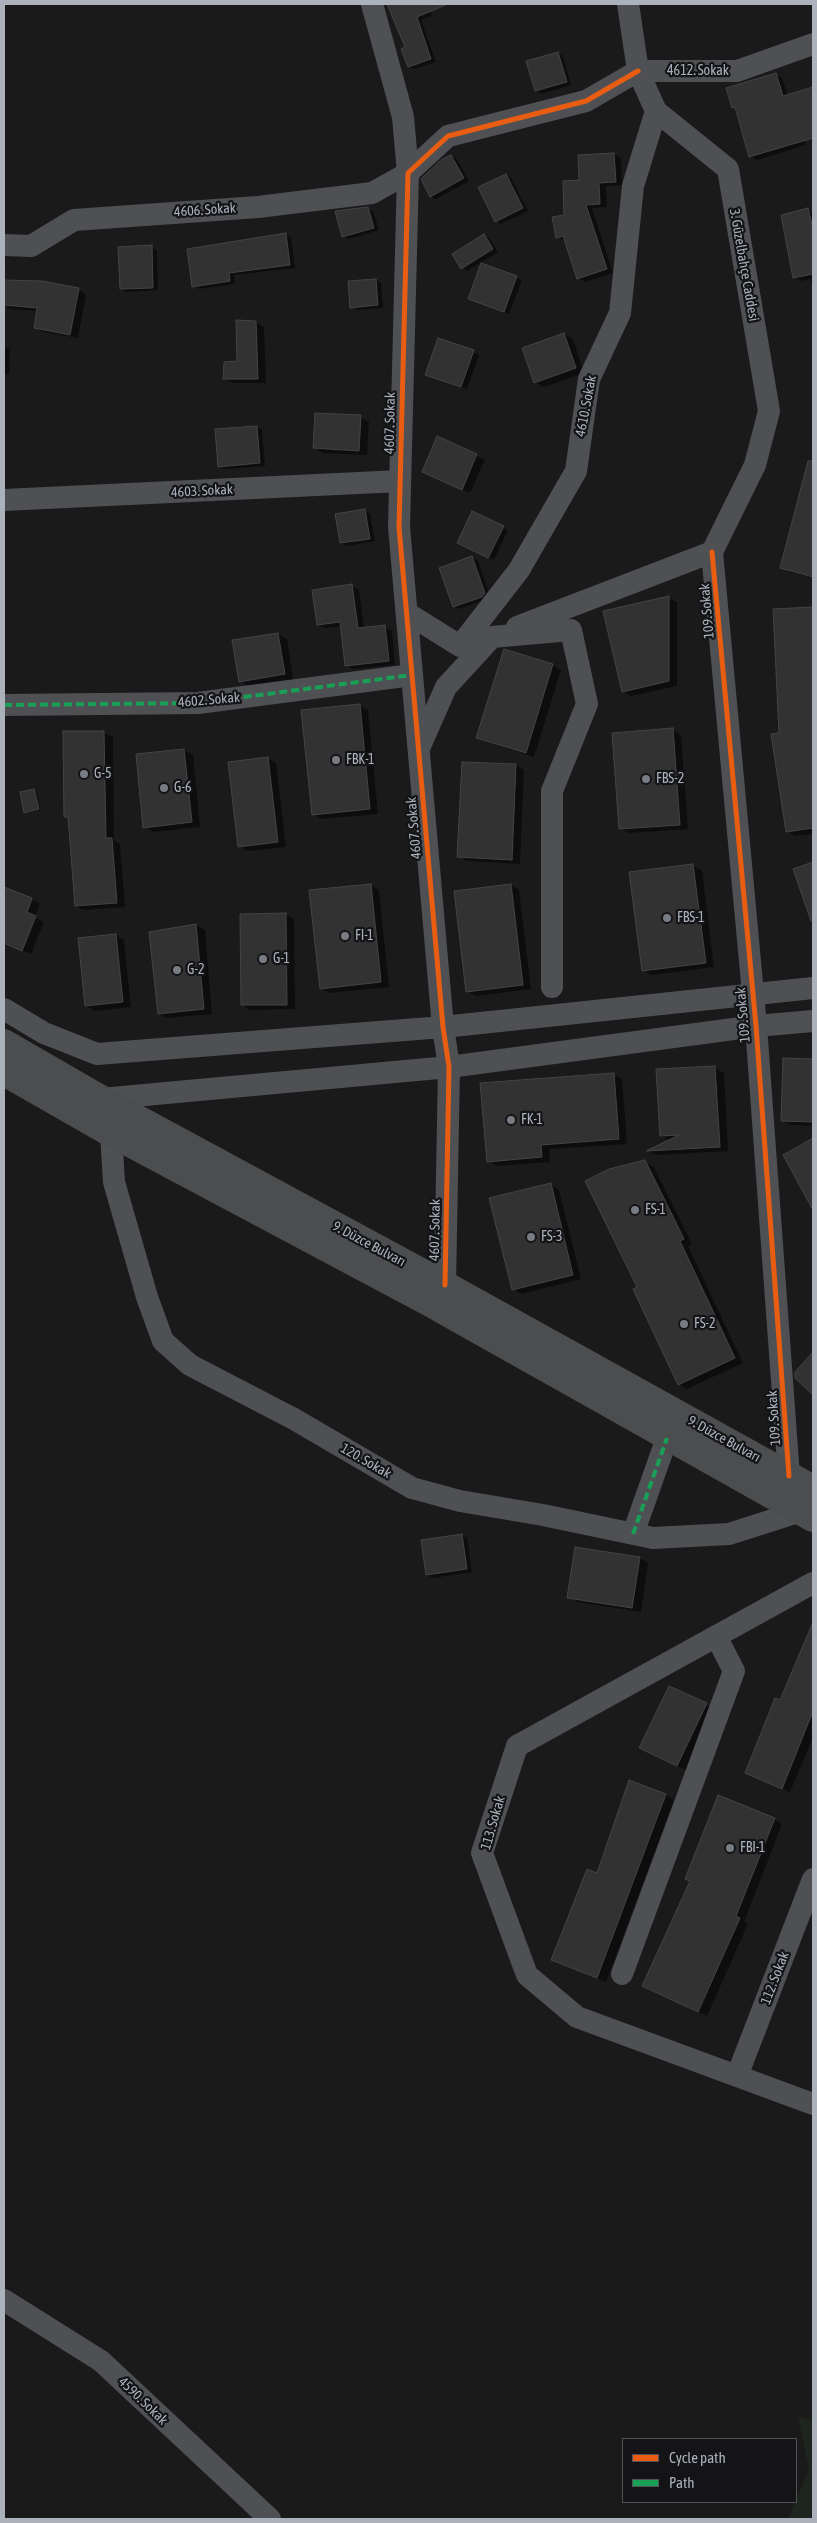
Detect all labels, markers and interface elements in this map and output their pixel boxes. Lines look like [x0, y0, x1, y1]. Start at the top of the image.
street label: 4612. Sokak [667, 63, 729, 79]
street label: 4606. Sokak [173, 199, 237, 221]
street label: 3. Güzelbahçe Caddesi [726, 207, 762, 323]
street label: 4610. Sokak [572, 374, 600, 438]
street label: 4607. Sokak [381, 392, 399, 454]
street label: 4603. Sokak [171, 481, 233, 501]
street label: 109. Sokak [696, 583, 718, 639]
street label: 4602. Sokak [177, 689, 241, 711]
place label: FBK-1 [346, 752, 375, 768]
marker: FBK-1 [330, 754, 342, 766]
place label: G-5 [94, 766, 111, 782]
marker: G-5 [78, 768, 90, 780]
place label: FBS-2 [656, 771, 684, 787]
marker: FBS-2 [640, 773, 652, 785]
place label: G-6 [174, 780, 191, 796]
marker: G-6 [158, 782, 170, 794]
street label: 4607. Sokak [403, 796, 425, 860]
place label: FBS-1 [677, 910, 705, 926]
marker: FBS-1 [661, 912, 673, 924]
place label: FI-1 [355, 928, 374, 944]
marker: FI-1 [339, 930, 351, 942]
place label: G-1 [273, 951, 290, 967]
marker: G-1 [257, 953, 269, 965]
place label: G-2 [187, 962, 204, 978]
marker: G-2 [171, 964, 183, 976]
street label: 109. Sokak [732, 987, 754, 1043]
place label: FK-1 [521, 1112, 543, 1128]
marker: FK-1 [505, 1114, 517, 1126]
street label: 4607. Sokak [426, 1199, 444, 1261]
place label: FS-1 [645, 1202, 666, 1218]
marker: FS-1 [629, 1204, 641, 1216]
street label: 9. Düzce Bulvarı [330, 1218, 408, 1270]
place label: FS-3 [541, 1229, 563, 1245]
marker: FS-3 [525, 1231, 537, 1243]
place label: FS-2 [694, 1316, 716, 1332]
marker: FS-2 [678, 1318, 690, 1330]
street label: 109. Sokak [764, 1390, 784, 1446]
street label: 9. Düzce Bulvarı [685, 1412, 763, 1466]
street label: 120. Sokak [338, 1440, 394, 1482]
street label: 113. Sokak [477, 1794, 509, 1852]
place label: FBI-1 [740, 1840, 765, 1856]
marker: FBI-1 [724, 1842, 736, 1854]
street label: 112. Sokak [757, 1949, 793, 2007]
street label: 4590. Sokak [115, 2373, 171, 2429]
legend [622, 2438, 797, 2503]
text: Cycle path [669, 2449, 726, 2466]
text: Path [669, 2474, 695, 2491]

